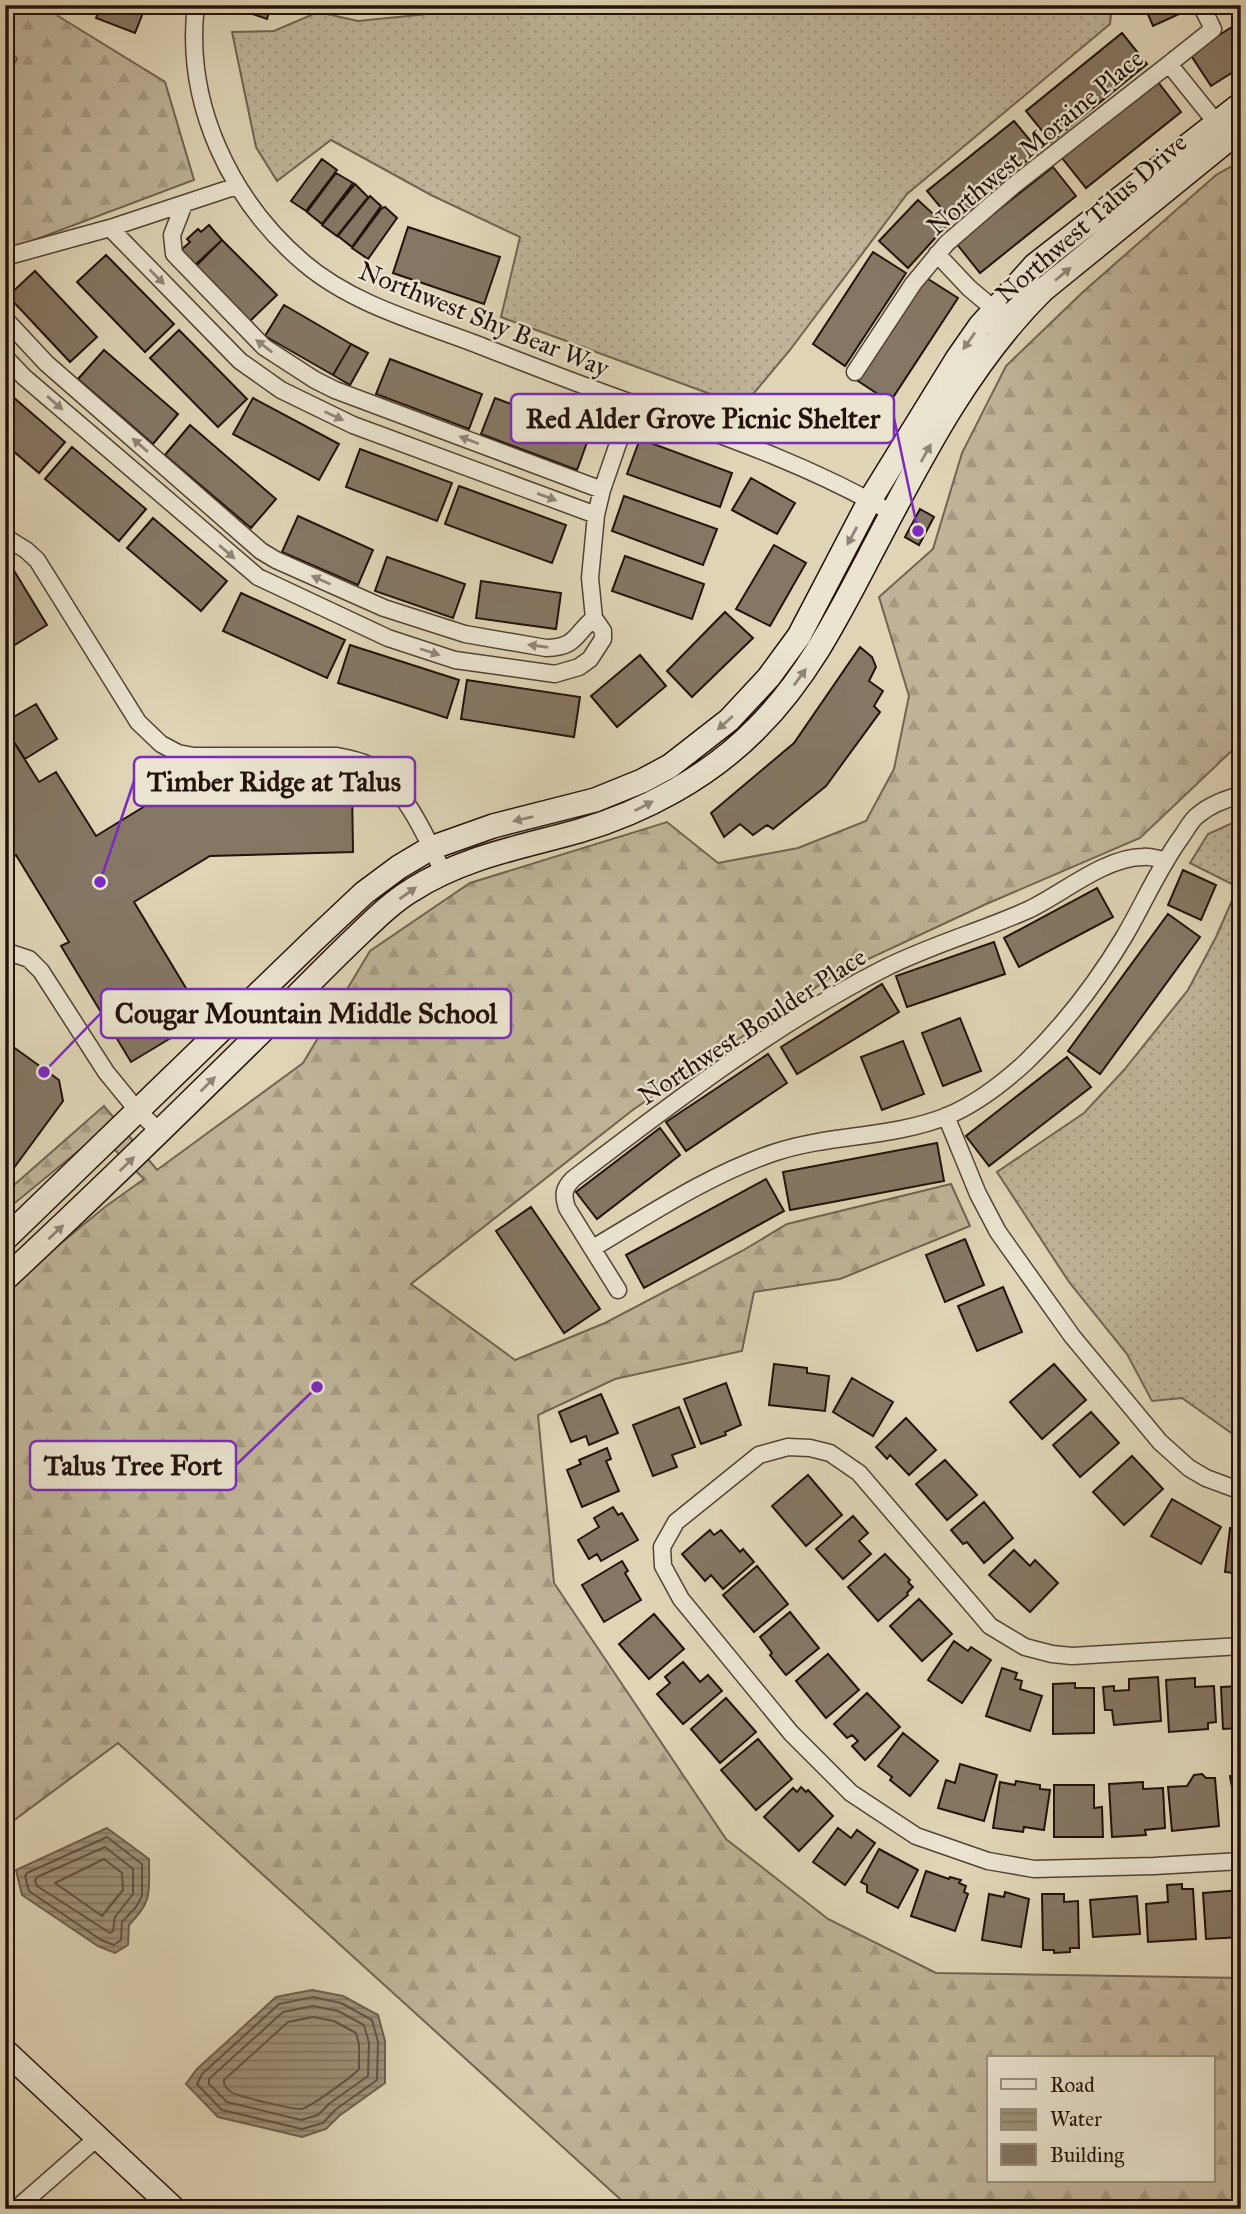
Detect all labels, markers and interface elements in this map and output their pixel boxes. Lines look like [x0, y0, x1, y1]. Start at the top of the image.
street label: Northwest Moraine Place [920, 42, 1150, 242]
street label: Northwest Talus Drive [989, 126, 1193, 310]
street label: Northwest Shy Bear Way [354, 254, 615, 384]
one-way arrow [1054, 266, 1072, 282]
one-way arrow [149, 268, 166, 285]
one-way arrow [962, 332, 976, 350]
one-way arrow [255, 339, 272, 354]
callout: Red Alder Grove Picnic Shelter [511, 394, 894, 443]
one-way arrow [46, 395, 64, 411]
text: Red Alder Grove Picnic Shelter [526, 401, 881, 436]
one-way arrow [324, 410, 344, 422]
one-way arrow [459, 434, 480, 445]
one-way arrow [132, 438, 149, 453]
one-way arrow [920, 443, 932, 463]
one-way arrow [536, 492, 557, 503]
one-way arrow [846, 526, 858, 546]
one-way arrow [218, 544, 236, 560]
one-way arrow [311, 574, 332, 585]
one-way arrow [527, 640, 549, 651]
one-way arrow [420, 647, 441, 658]
one-way arrow [792, 668, 806, 686]
one-way arrow [716, 715, 734, 731]
callout: Timber Ridge at Talus [134, 757, 415, 806]
text: Timber Ridge at Talus [147, 764, 401, 799]
one-way arrow [634, 801, 654, 812]
one-way arrow [512, 814, 534, 825]
one-way arrow [399, 886, 417, 900]
street label: Northwest Boulder Place [632, 940, 872, 1112]
callout: Cougar Mountain Middle School [101, 989, 511, 1038]
text: Cougar Mountain Middle School [115, 996, 498, 1031]
one-way arrow [200, 1075, 217, 1092]
one-way arrow [118, 1156, 135, 1173]
one-way arrow [47, 1224, 64, 1240]
callout: Talus Tree Fort [30, 1441, 236, 1490]
text: Talus Tree Fort [44, 1448, 222, 1483]
legend [987, 2056, 1214, 2182]
text: Road [1050, 2072, 1095, 2098]
text: Water [1050, 2106, 1102, 2132]
text: Building [1050, 2142, 1124, 2168]

